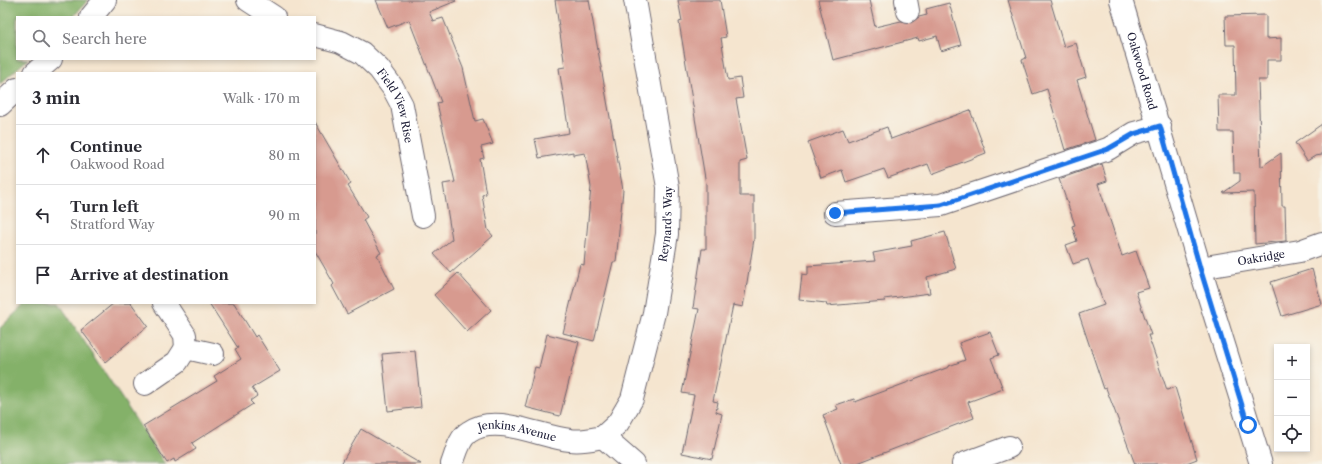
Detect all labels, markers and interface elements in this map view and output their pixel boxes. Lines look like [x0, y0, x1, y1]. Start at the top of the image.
search box [16, 16, 316, 60]
icon: search [30, 27, 52, 49]
text: Search here [62, 29, 147, 48]
street label: Oakwood Road [1124, 30, 1160, 112]
street label: Field View Rise [374, 65, 416, 144]
text: 3 min [32, 88, 81, 108]
text: Walk · 170 m [223, 90, 300, 106]
text: Continue [70, 137, 142, 156]
icon: ahead [32, 144, 54, 166]
text: 80 m [268, 147, 300, 163]
text: Oakwood Road [70, 156, 165, 172]
street label: Reynard's Way [655, 185, 675, 263]
text: Turn left [70, 197, 139, 216]
icon: left [32, 204, 54, 226]
route end [826, 204, 844, 222]
text: 90 m [269, 207, 300, 223]
text: Stratford Way [70, 216, 155, 232]
street label: Oakridge [1236, 247, 1286, 269]
icon: arrive [32, 264, 54, 286]
text: Arrive at destination [70, 265, 229, 284]
map controls [1274, 344, 1310, 452]
button: + [1274, 344, 1310, 380]
button: − [1274, 380, 1310, 416]
route start [1239, 416, 1257, 434]
button: locate [1274, 416, 1310, 452]
street label: Jenkins Avenue [474, 418, 558, 444]

